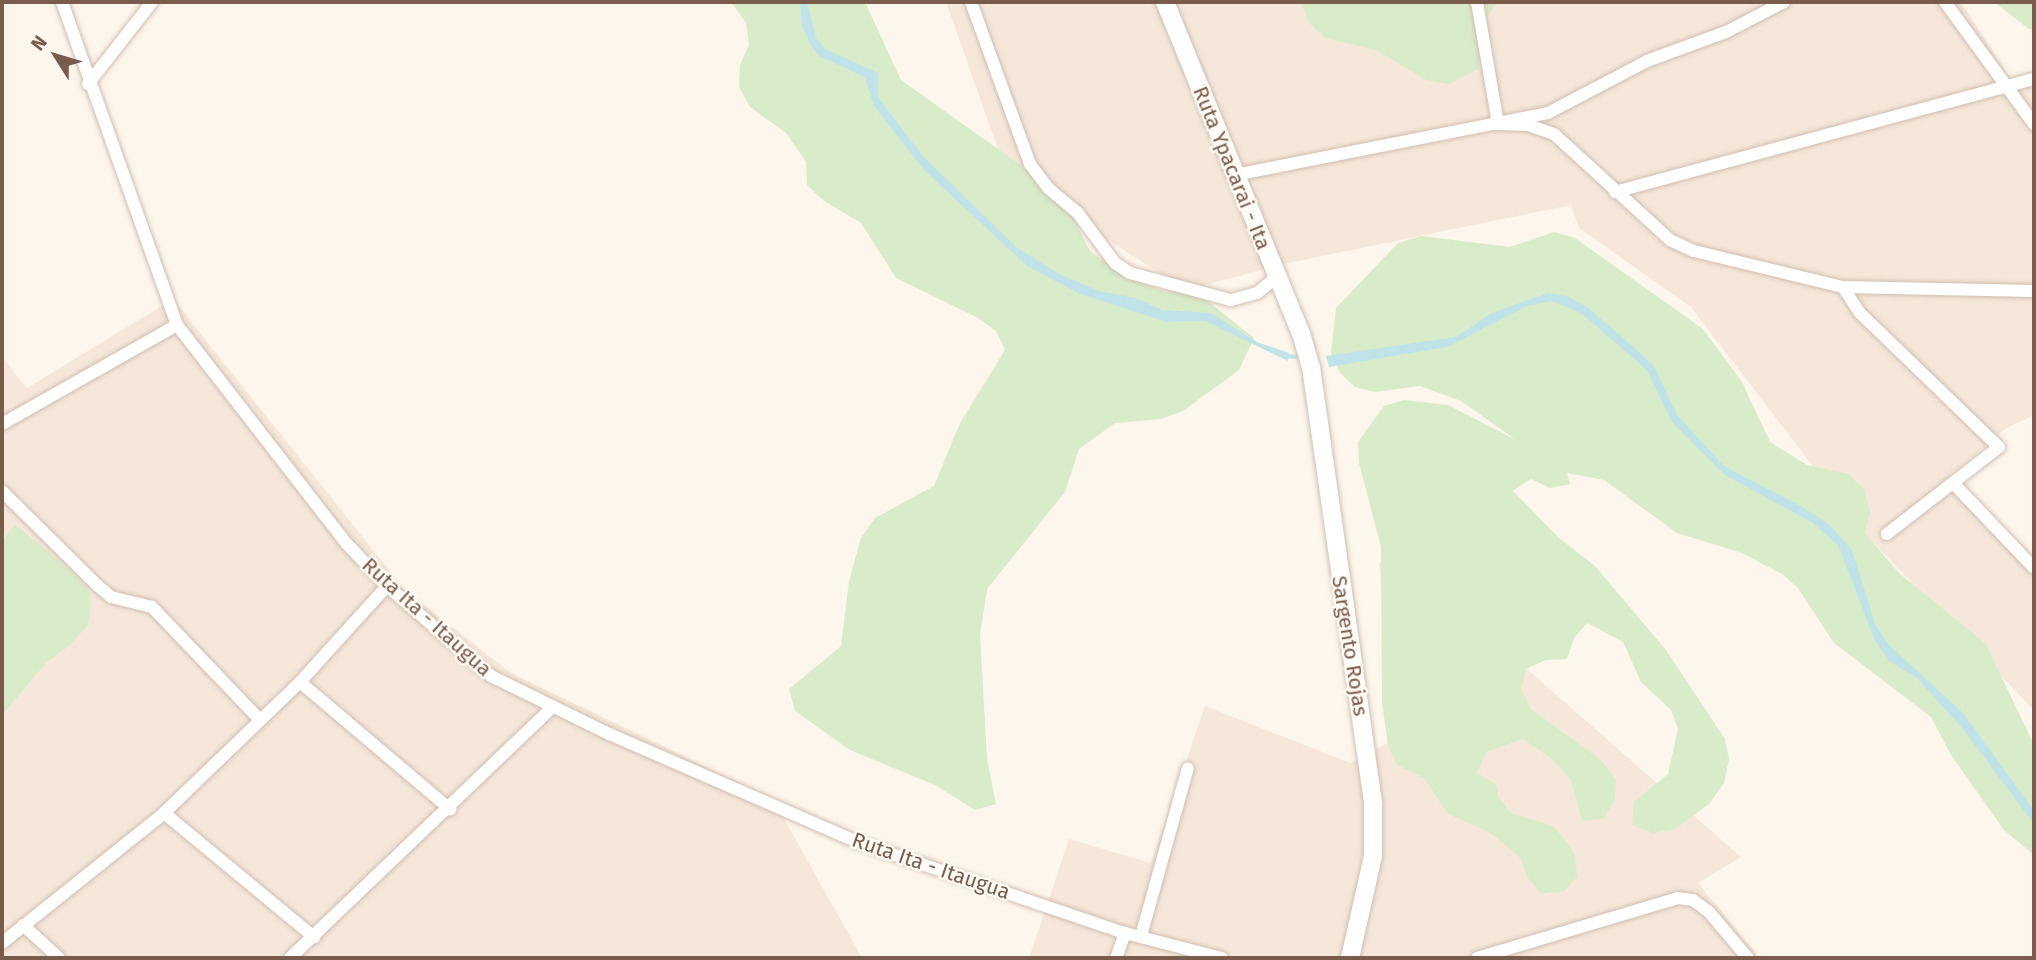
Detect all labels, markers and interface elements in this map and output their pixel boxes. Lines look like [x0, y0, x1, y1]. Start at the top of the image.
north arrow [21, 21, 91, 91]
text: N [26, 31, 52, 55]
street label: Ruta Ypacarai - Ita [1188, 83, 1276, 253]
street label: Ruta Ita - Itaugua [357, 552, 497, 682]
street label: Sargento Rojas [1326, 574, 1374, 718]
street label: Ruta Ita - Itaugua [849, 827, 1013, 905]

